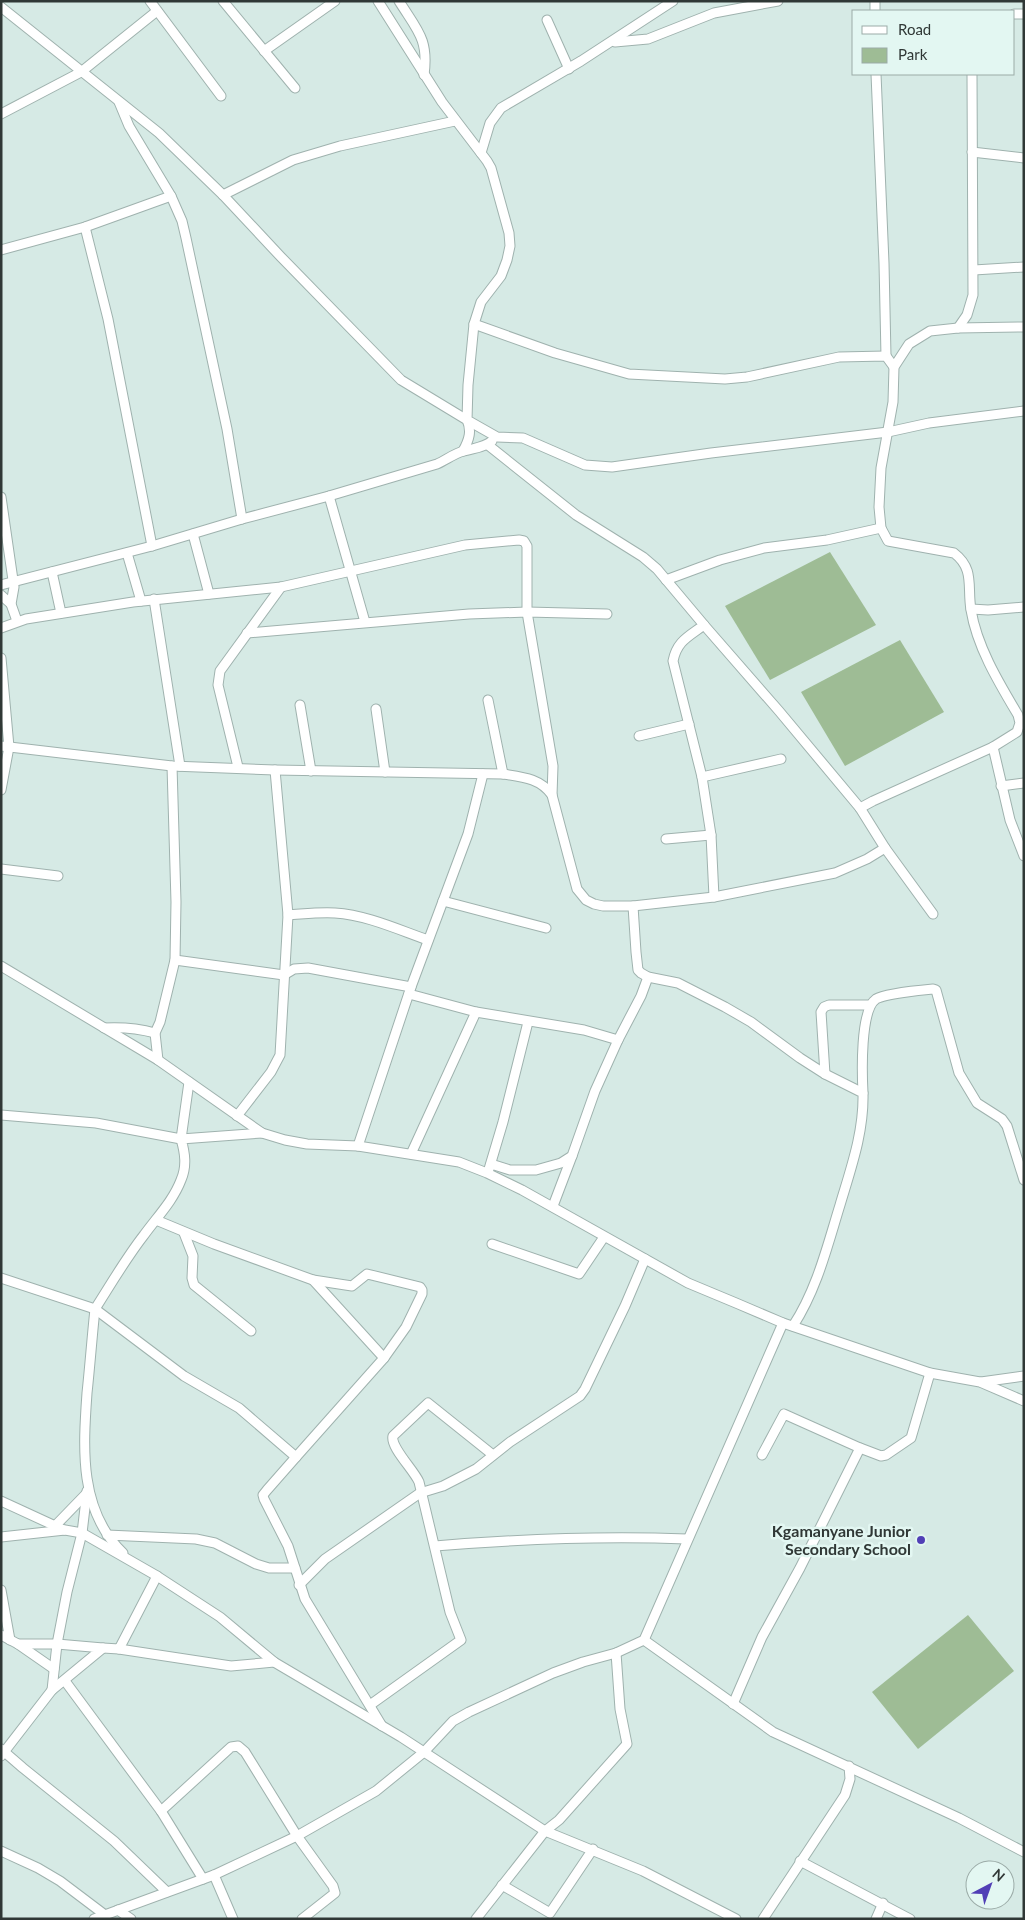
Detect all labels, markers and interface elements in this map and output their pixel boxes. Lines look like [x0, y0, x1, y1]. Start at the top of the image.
legend [852, 10, 1015, 75]
text: Road [898, 20, 931, 38]
text: Park [898, 45, 928, 63]
place label: Kgamanyane Junior Secondary School [772, 1521, 911, 1558]
marker: Kgamanyane Junior Secondary School [915, 1534, 927, 1546]
north arrow [965, 1860, 1015, 1910]
text: N [989, 1865, 1009, 1885]

